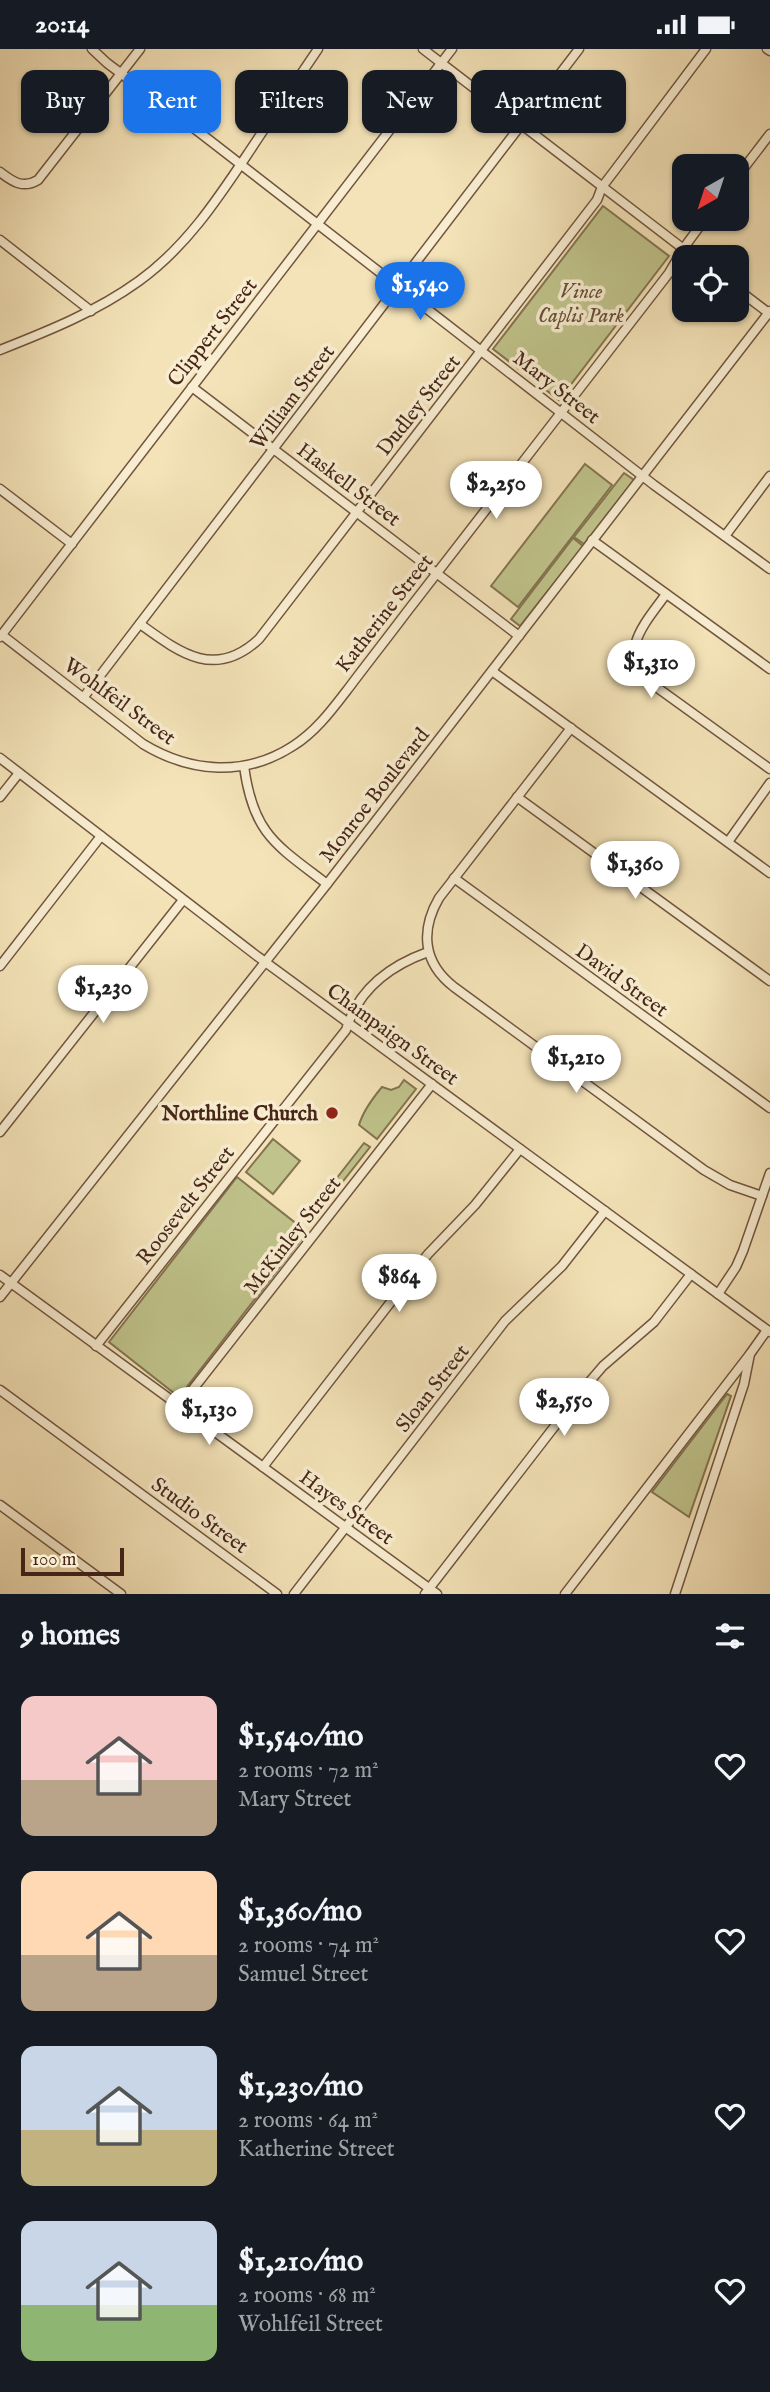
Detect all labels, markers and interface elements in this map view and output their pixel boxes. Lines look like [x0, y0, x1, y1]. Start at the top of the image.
text: 20:14 [35, 8, 89, 41]
chip: Buy [21, 70, 109, 133]
chip: Rent [123, 70, 221, 133]
chip: Filters [235, 70, 348, 133]
chip: New [362, 70, 457, 133]
chip: Apartment [471, 70, 626, 133]
north arrow [672, 154, 749, 231]
map controls [672, 154, 749, 322]
button: locate [672, 245, 749, 322]
pin: $1,540 [363, 263, 477, 322]
text: $1,540 [391, 270, 449, 299]
street label: Clippert Street [162, 273, 264, 393]
park label: Vince Caplis Park [538, 279, 624, 330]
street label: William Street [245, 340, 342, 456]
street label: Mary Street [507, 346, 605, 431]
street label: Dudley Street [371, 350, 467, 462]
street label: Haskell Street [291, 437, 406, 533]
pin: $2,250 [439, 461, 553, 521]
text: $2,250 [466, 469, 526, 498]
street label: Katherine Street [330, 549, 440, 679]
pin: $1,310 [594, 641, 708, 700]
text: $1,310 [623, 648, 679, 677]
street label: Wohlfeil Street [58, 652, 181, 752]
street label: Monroe Boulevard [314, 722, 437, 869]
pin: $1,360 [578, 841, 692, 901]
text: $1,360 [606, 849, 664, 878]
street label: David Street [569, 938, 673, 1024]
pin: $1,230 [46, 965, 160, 1025]
text: $1,230 [74, 973, 132, 1002]
street label: Champaign Street [321, 978, 464, 1092]
pin: $1,210 [519, 1035, 633, 1095]
text: $1,210 [547, 1043, 605, 1072]
place label: Northline Church [160, 1101, 319, 1128]
marker: Northline Church [324, 1105, 340, 1121]
street label: Roosevelt Street [131, 1141, 241, 1271]
street label: McKinley Street [239, 1171, 348, 1300]
pin: $864 [358, 1255, 440, 1314]
text: $864 [378, 1262, 420, 1291]
street label: Sloan Street [390, 1339, 476, 1439]
pin: $2,550 [507, 1379, 621, 1438]
text: $2,550 [535, 1386, 593, 1415]
pin: $1,130 [152, 1387, 266, 1447]
text: $1,130 [181, 1395, 237, 1424]
street label: Hayes Street [293, 1465, 399, 1552]
street label: Studio Street [145, 1472, 253, 1561]
scale bar [21, 1545, 124, 1577]
text: 100 m [32, 1548, 76, 1572]
text: 9 homes [21, 1617, 120, 1655]
icon: filters [711, 1617, 749, 1655]
text: $1,540/mo [238, 1718, 363, 1756]
icon: home [77, 1724, 161, 1808]
icon: heart [711, 1747, 749, 1785]
text: 2 rooms · 72 m² [238, 1756, 379, 1785]
text: Mary Street [238, 1785, 352, 1814]
text: $1,360/mo [238, 1893, 362, 1931]
icon: home [77, 1899, 161, 1983]
icon: heart [711, 1922, 749, 1960]
text: 2 rooms · 74 m² [238, 1931, 379, 1960]
text: Samuel Street [238, 1960, 368, 1989]
text: $1,230/mo [238, 2068, 363, 2106]
icon: home [77, 2074, 161, 2158]
icon: heart [711, 2097, 749, 2135]
text: 2 rooms · 64 m² [238, 2106, 378, 2135]
text: Katherine Street [238, 2135, 395, 2164]
text: $1,210/mo [238, 2243, 363, 2281]
icon: home [77, 2249, 161, 2333]
icon: heart [711, 2272, 749, 2310]
text: 2 rooms · 68 m² [238, 2281, 376, 2310]
text: Wohlfeil Street [238, 2310, 383, 2339]

